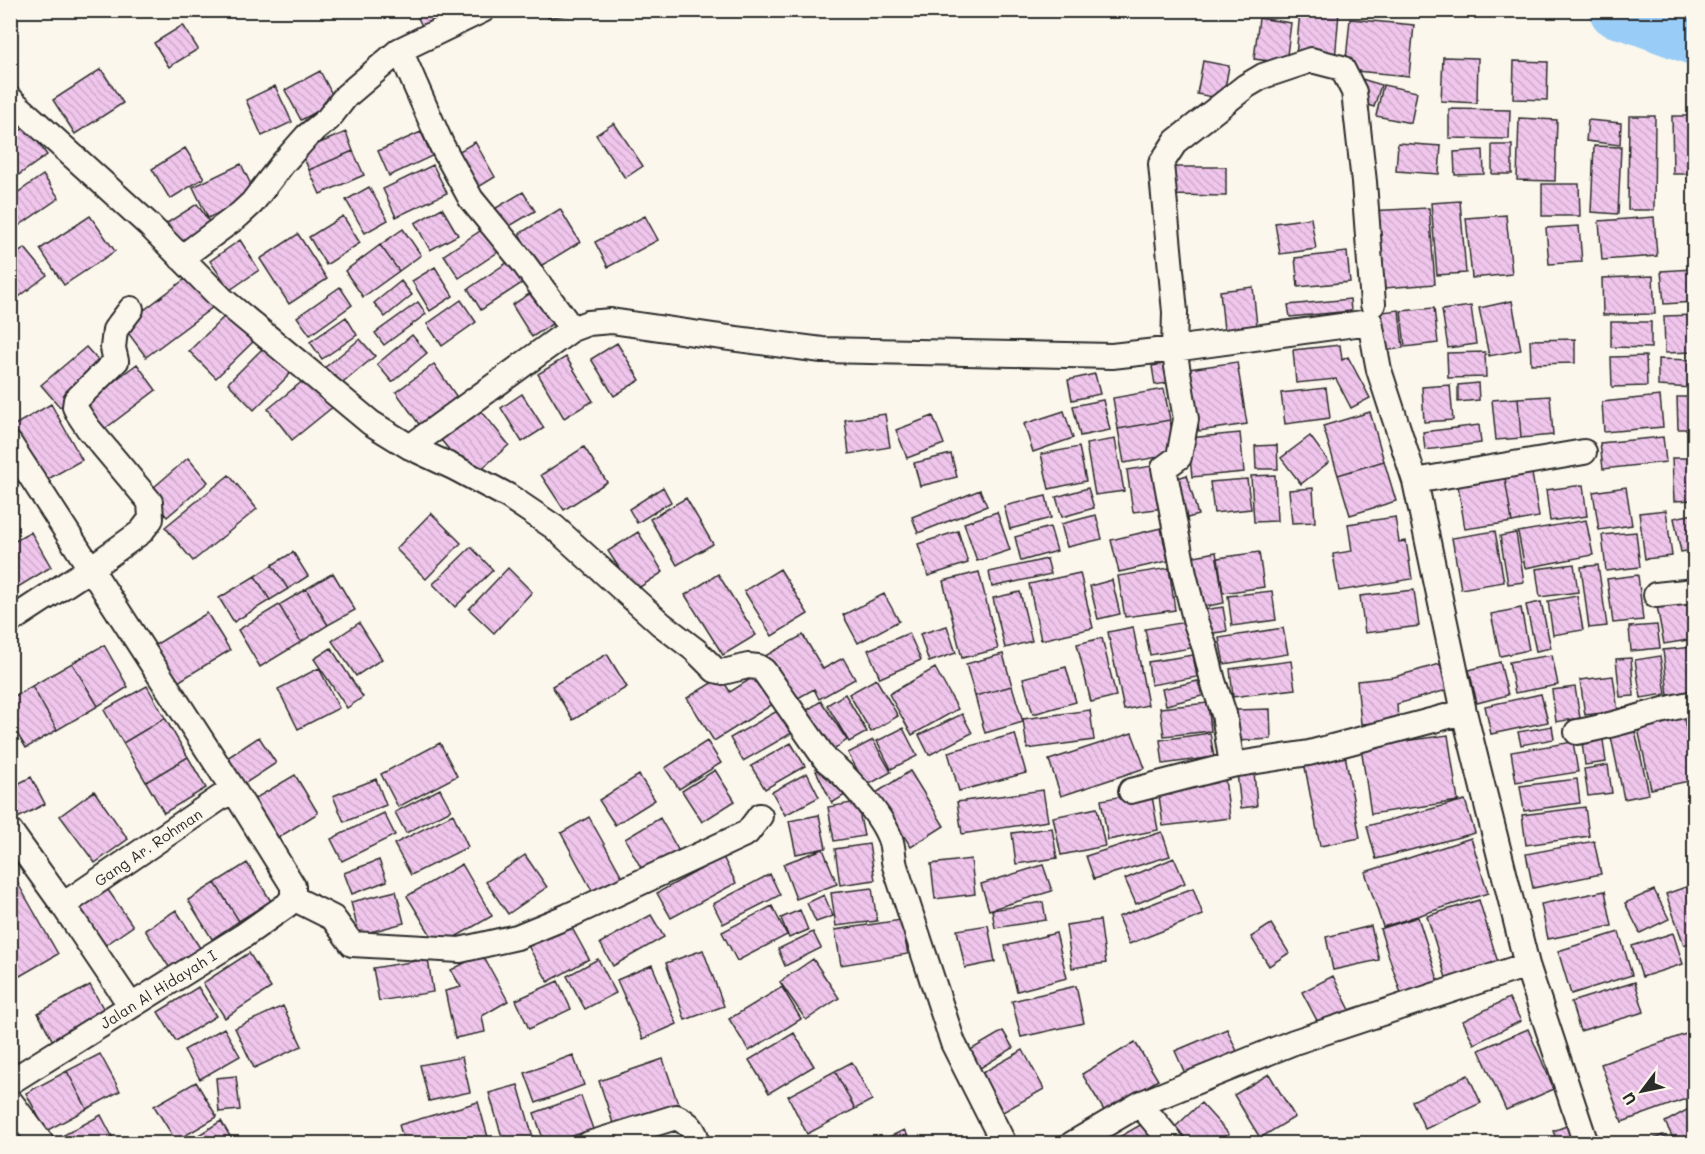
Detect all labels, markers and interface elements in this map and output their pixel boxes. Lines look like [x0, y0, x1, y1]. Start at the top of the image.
street label: Gang Ar. Rohman [90, 803, 206, 891]
street label: Jalan Al Hidayah I [96, 945, 220, 1033]
north arrow [1612, 1061, 1672, 1121]
text: U [1617, 1089, 1641, 1110]

